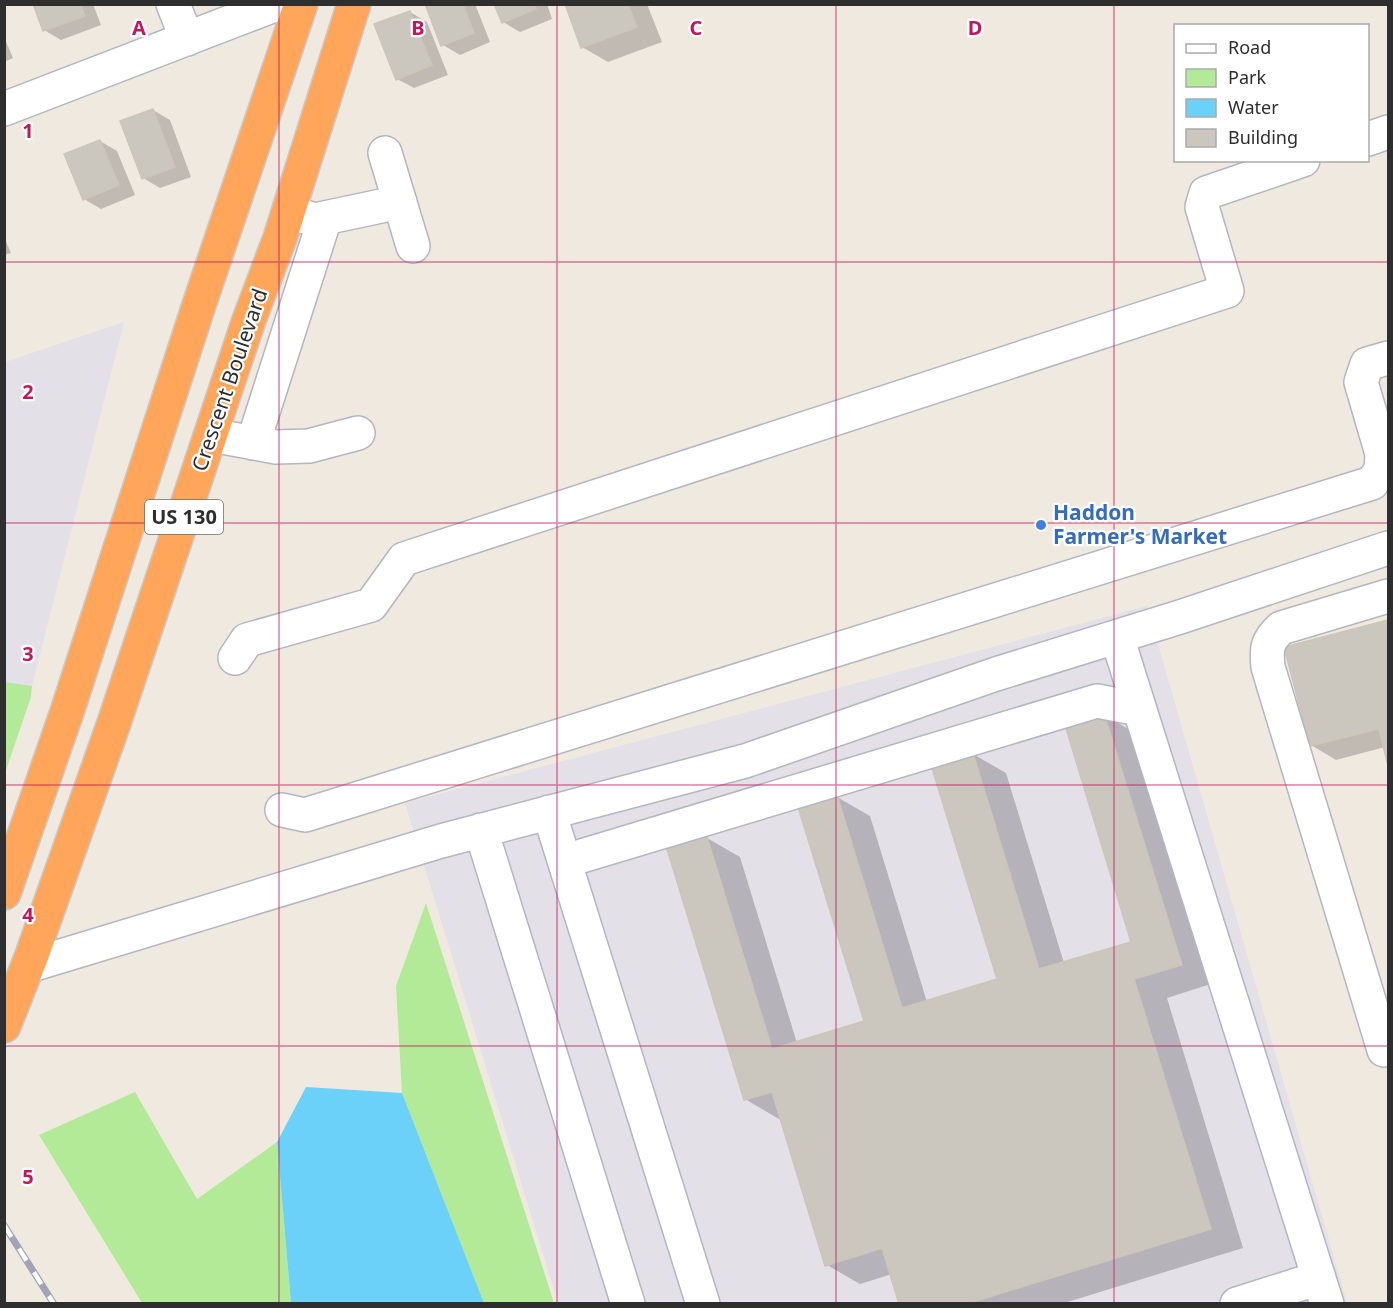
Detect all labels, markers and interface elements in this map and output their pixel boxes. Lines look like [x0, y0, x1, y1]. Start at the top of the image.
text: A [132, 14, 146, 41]
text: B [411, 14, 425, 41]
text: C [690, 14, 703, 41]
text: D [968, 14, 982, 41]
legend [1174, 24, 1369, 162]
text: Road [1228, 35, 1271, 59]
text: Park [1228, 65, 1266, 89]
text: Water [1228, 95, 1279, 119]
text: 1 [22, 117, 34, 144]
text: Building [1228, 125, 1298, 149]
street label: Crescent Boulevard [185, 285, 273, 475]
text: 2 [22, 378, 34, 405]
place label: Haddon Farmer's Market [1053, 498, 1227, 550]
road number: US 130 [145, 500, 223, 534]
marker: Haddon Farmer's Market [1034, 518, 1048, 532]
text: 3 [22, 640, 34, 667]
text: 4 [22, 901, 34, 928]
text: 5 [22, 1163, 34, 1190]

